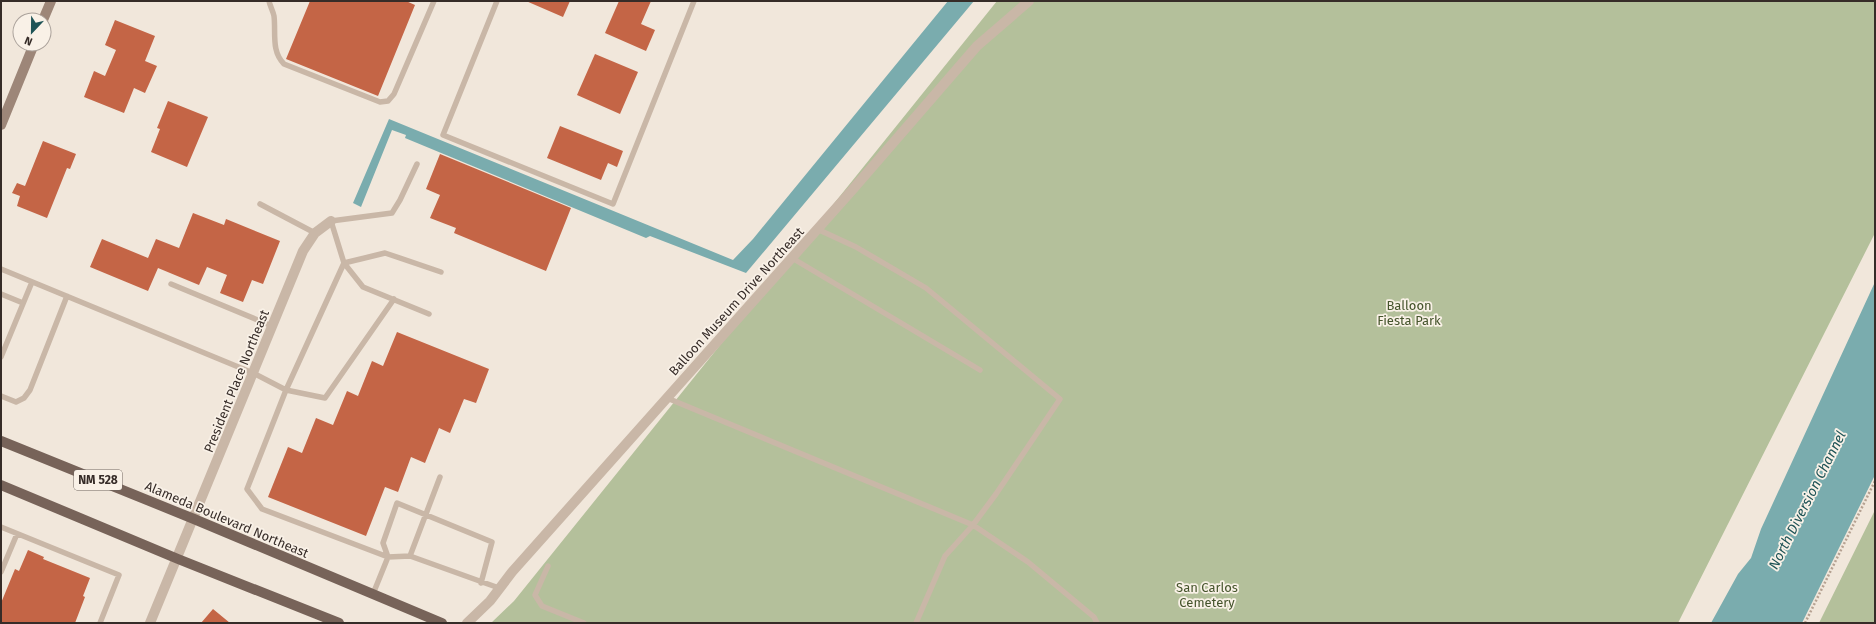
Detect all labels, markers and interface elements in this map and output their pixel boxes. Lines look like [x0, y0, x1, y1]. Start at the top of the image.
north arrow [12, 12, 52, 52]
text: N [23, 33, 34, 48]
street label: Balloon Museum Drive Northeast [666, 224, 807, 378]
park label: Balloon Fiesta Park [1377, 298, 1441, 328]
street label: President Place Northeast [201, 307, 272, 455]
water label: North Diversion Channel [1765, 428, 1850, 572]
road number: NM 528 [74, 470, 122, 490]
street label: Alameda Boulevard Northeast [143, 478, 311, 561]
park label: San Carlos Cemetery [1176, 580, 1238, 610]

